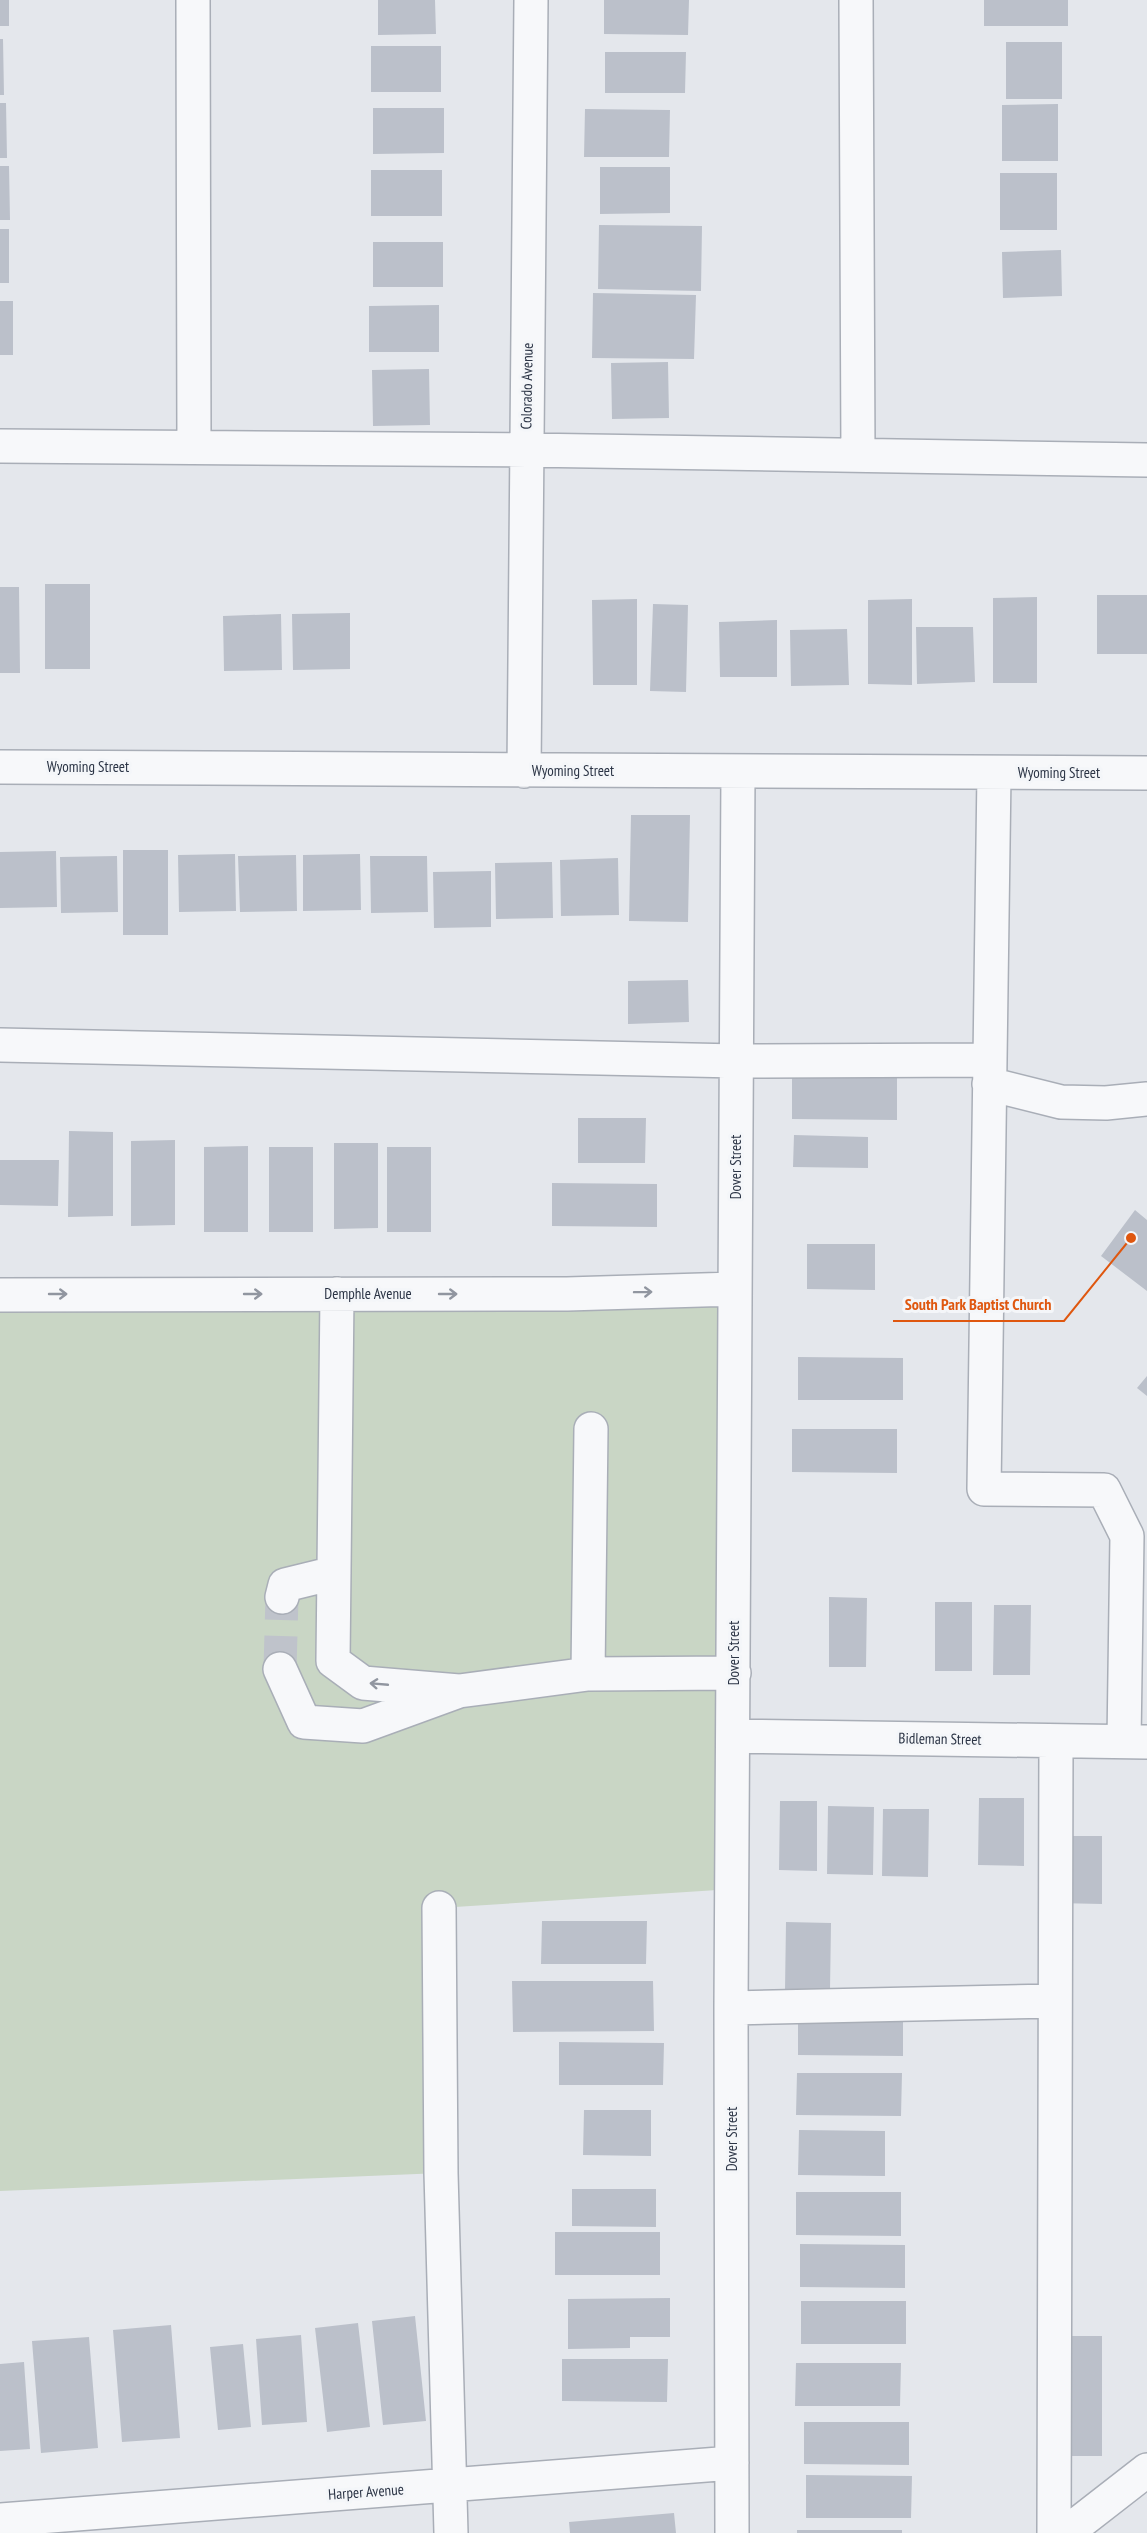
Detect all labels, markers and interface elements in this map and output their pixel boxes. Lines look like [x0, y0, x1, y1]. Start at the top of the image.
street label: Colorado Avenue [516, 342, 537, 430]
street label: Wyoming Street [47, 757, 129, 776]
street label: Wyoming Street [532, 761, 614, 780]
street label: Wyoming Street [1018, 763, 1100, 782]
street label: Dover Street [726, 1135, 745, 1199]
street label: Demphle Avenue [324, 1284, 412, 1303]
one-way arrow [633, 1286, 653, 1297]
callout: South Park Baptist Church [893, 1287, 1064, 1321]
one-way arrow [48, 1288, 68, 1300]
one-way arrow [243, 1288, 263, 1300]
one-way arrow [438, 1288, 458, 1300]
text: South Park Baptist Church [905, 1294, 1051, 1314]
street label: Dover Street [724, 1621, 743, 1685]
one-way arrow [370, 1678, 390, 1689]
street label: Bidleman Street [898, 1728, 982, 1749]
street label: Dover Street [722, 2107, 741, 2171]
street label: Harper Avenue [328, 2479, 404, 2504]

